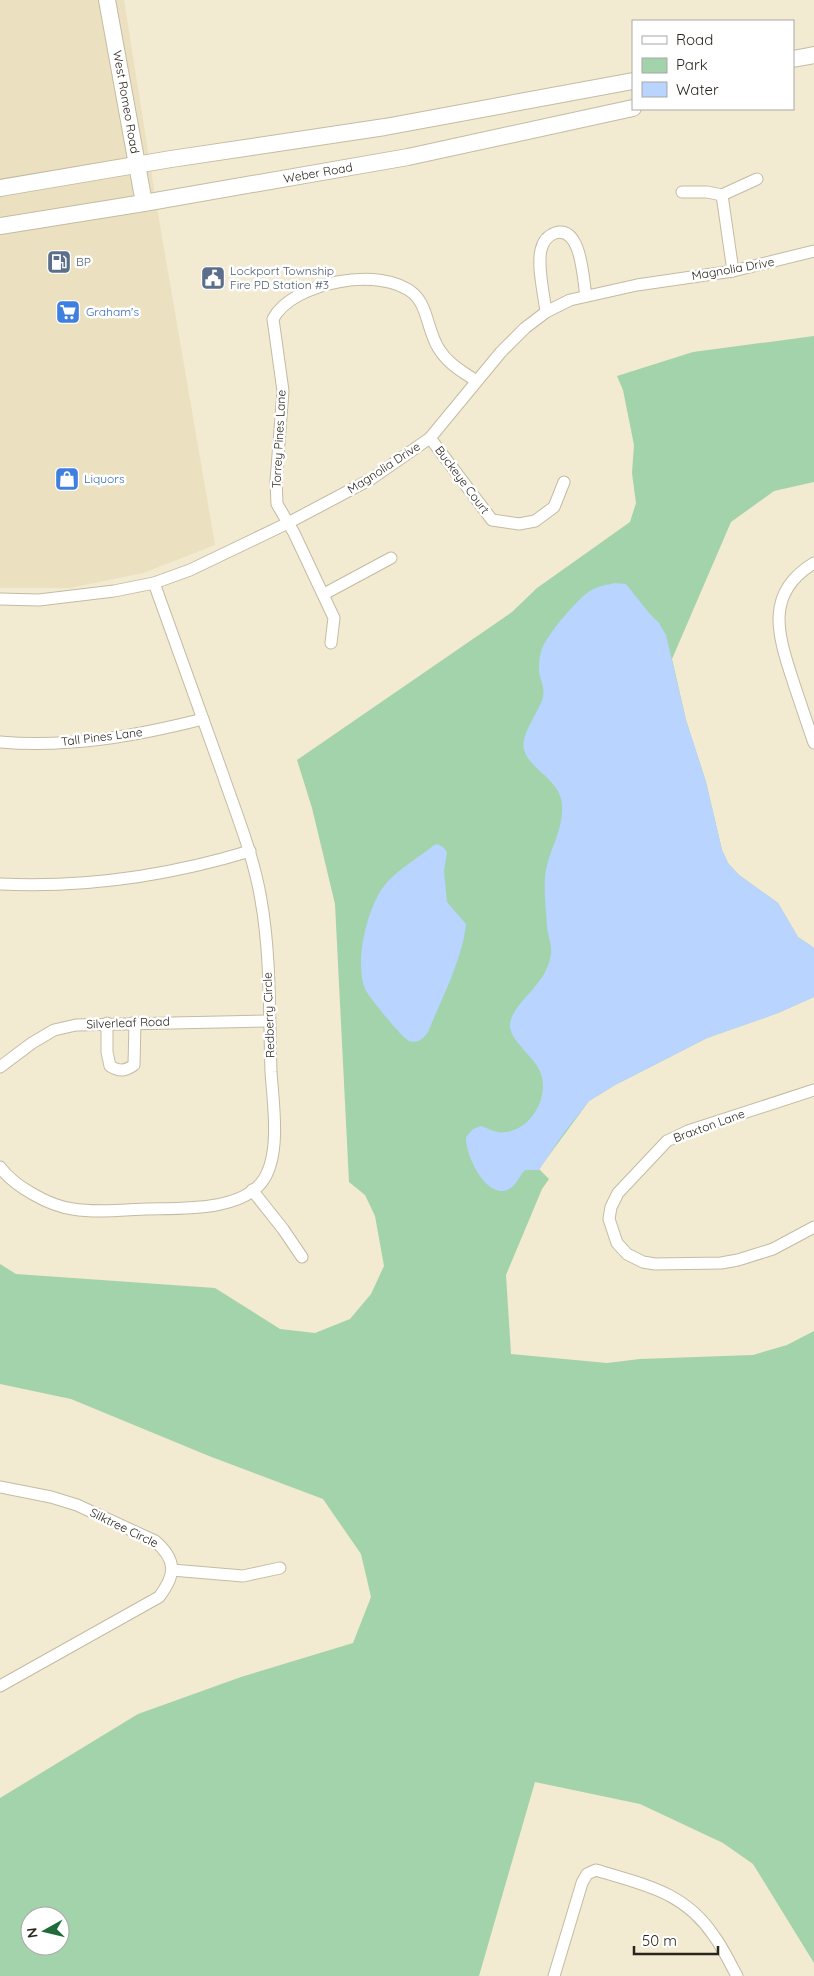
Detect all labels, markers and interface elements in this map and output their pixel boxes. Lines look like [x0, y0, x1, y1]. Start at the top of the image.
legend [632, 20, 794, 110]
text: Road [676, 30, 713, 49]
street label: West Romeo Road [110, 49, 143, 155]
text: Park [676, 55, 708, 74]
text: Water [676, 80, 719, 99]
street label: Weber Road [282, 159, 354, 186]
fuel station icon: BP [46, 249, 72, 275]
place label: BP [76, 254, 91, 269]
street label: Magnolia Drive [690, 254, 776, 283]
place label: Lockport Township Fire PD Station #3 [230, 263, 334, 292]
public building icon: Lockport Township Fire PD Station #3 [200, 265, 226, 291]
supermarket icon: Graham's [55, 299, 81, 325]
place label: Graham's [86, 304, 139, 319]
street label: Torrey Pines Lane [268, 389, 289, 489]
street label: Magnolia Drive [345, 438, 423, 497]
street label: Buckeye Court [432, 443, 493, 517]
shop icon: Liquors [54, 466, 80, 492]
place label: Liquors [84, 471, 125, 486]
street label: Tall Pines Lane [60, 724, 144, 749]
street label: Redberry Circle [260, 972, 277, 1058]
street label: Silverleaf Road [86, 1014, 170, 1031]
street label: Braxton Lane [671, 1106, 747, 1145]
street label: Silktree Circle [88, 1505, 161, 1551]
north arrow [20, 1906, 70, 1956]
scale bar [634, 1924, 718, 1956]
text: N [22, 1926, 42, 1939]
text: 50 m [642, 1931, 677, 1950]

